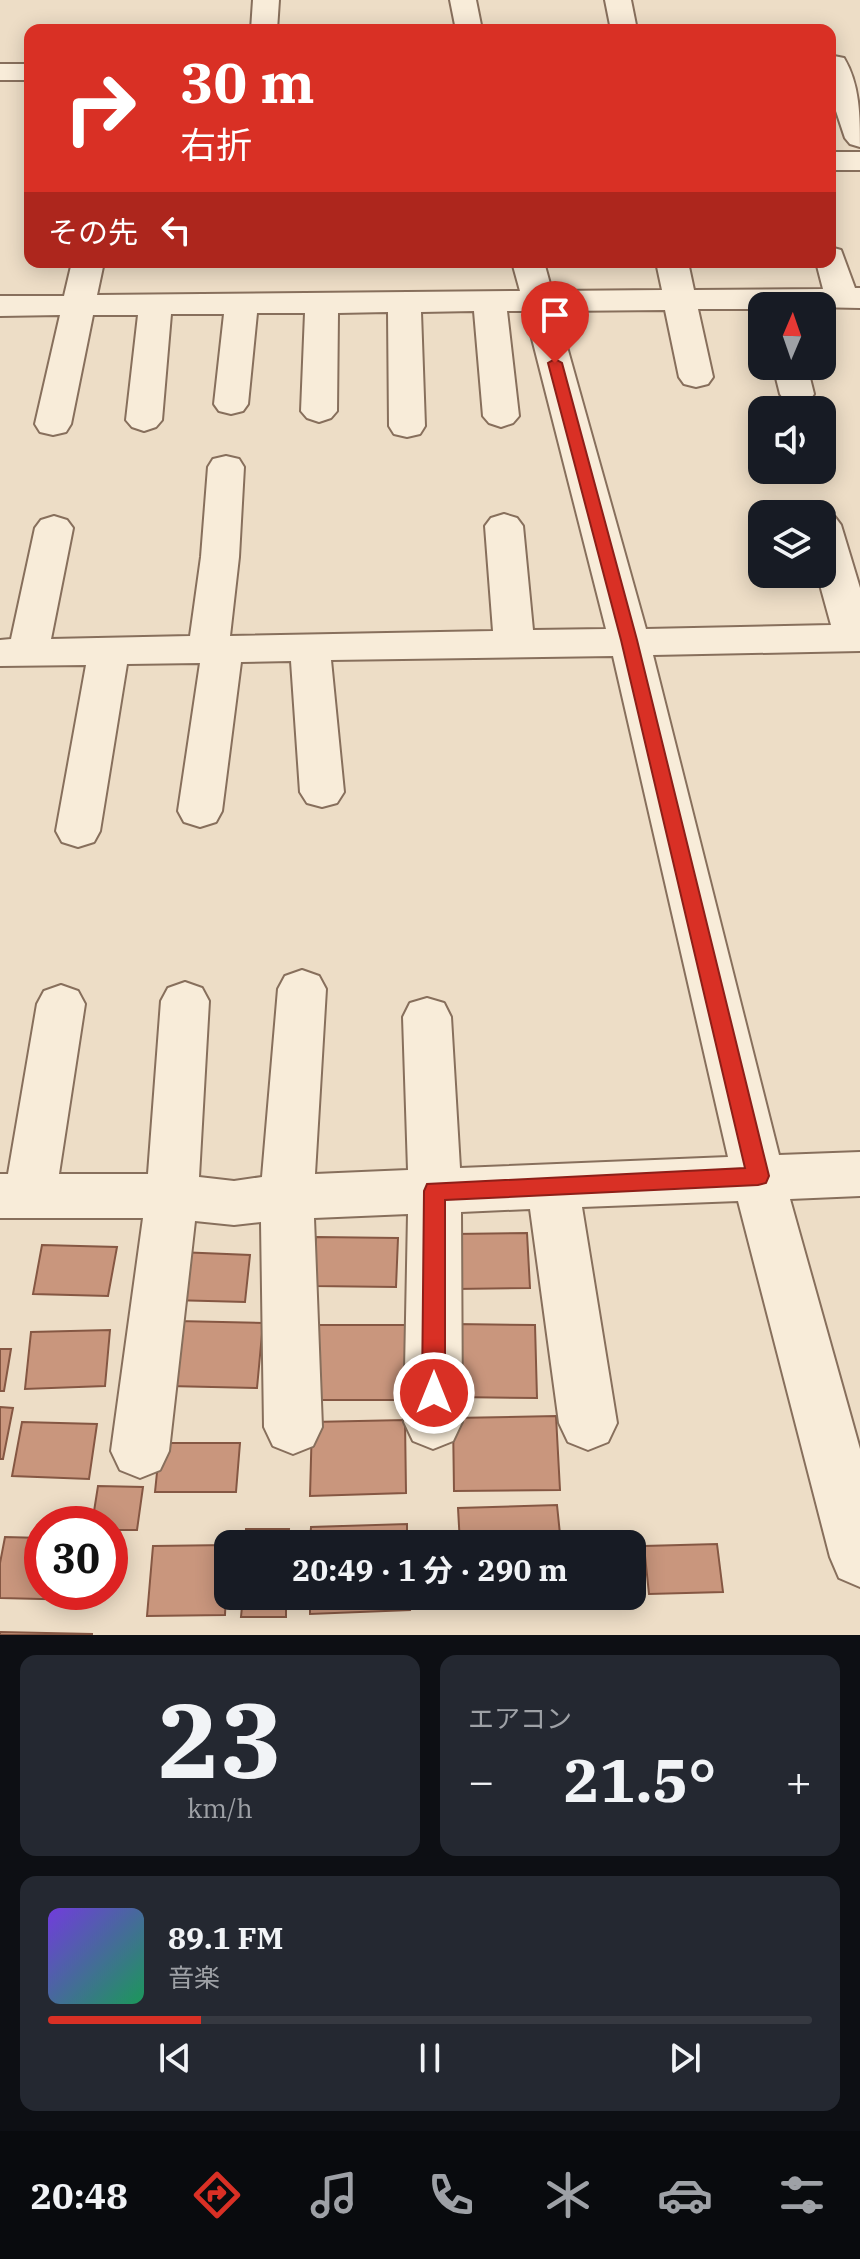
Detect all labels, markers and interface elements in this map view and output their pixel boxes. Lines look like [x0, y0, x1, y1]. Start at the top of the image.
text: 30 m [180, 46, 315, 118]
icon: right [48, 56, 152, 160]
text: 右折 [180, 121, 252, 168]
icon: left [154, 208, 198, 252]
text: その先 [48, 212, 138, 251]
pin [521, 281, 589, 363]
north arrow [748, 292, 836, 380]
map controls [748, 292, 836, 588]
icon: arrive [533, 293, 577, 337]
button: sound [748, 396, 836, 484]
button: layers [748, 500, 836, 588]
position arrow [392, 1351, 476, 1435]
speed limit sign: 30 [24, 1506, 128, 1610]
text: 20:49 · 1 分 · 290 m [292, 1550, 568, 1589]
text: 23 [158, 1671, 282, 1807]
text: エアコン [468, 1701, 572, 1735]
text: 21.5° [563, 1740, 717, 1819]
text: − [468, 1752, 494, 1809]
text: + [786, 1752, 812, 1809]
text: km/h [187, 1791, 253, 1825]
text: 89.1 FM [168, 1918, 283, 1957]
text: 音楽 [168, 1960, 220, 1994]
icon: previous [153, 2036, 197, 2080]
icon: pause [408, 2036, 452, 2080]
icon: next [663, 2036, 707, 2080]
icon: directions [189, 2167, 245, 2223]
icon: music [306, 2167, 362, 2223]
icon: phone [423, 2167, 479, 2223]
icon: climate [540, 2167, 596, 2223]
icon: car [657, 2167, 713, 2223]
icon: filters [774, 2167, 830, 2223]
text: 20:48 [30, 2172, 128, 2219]

